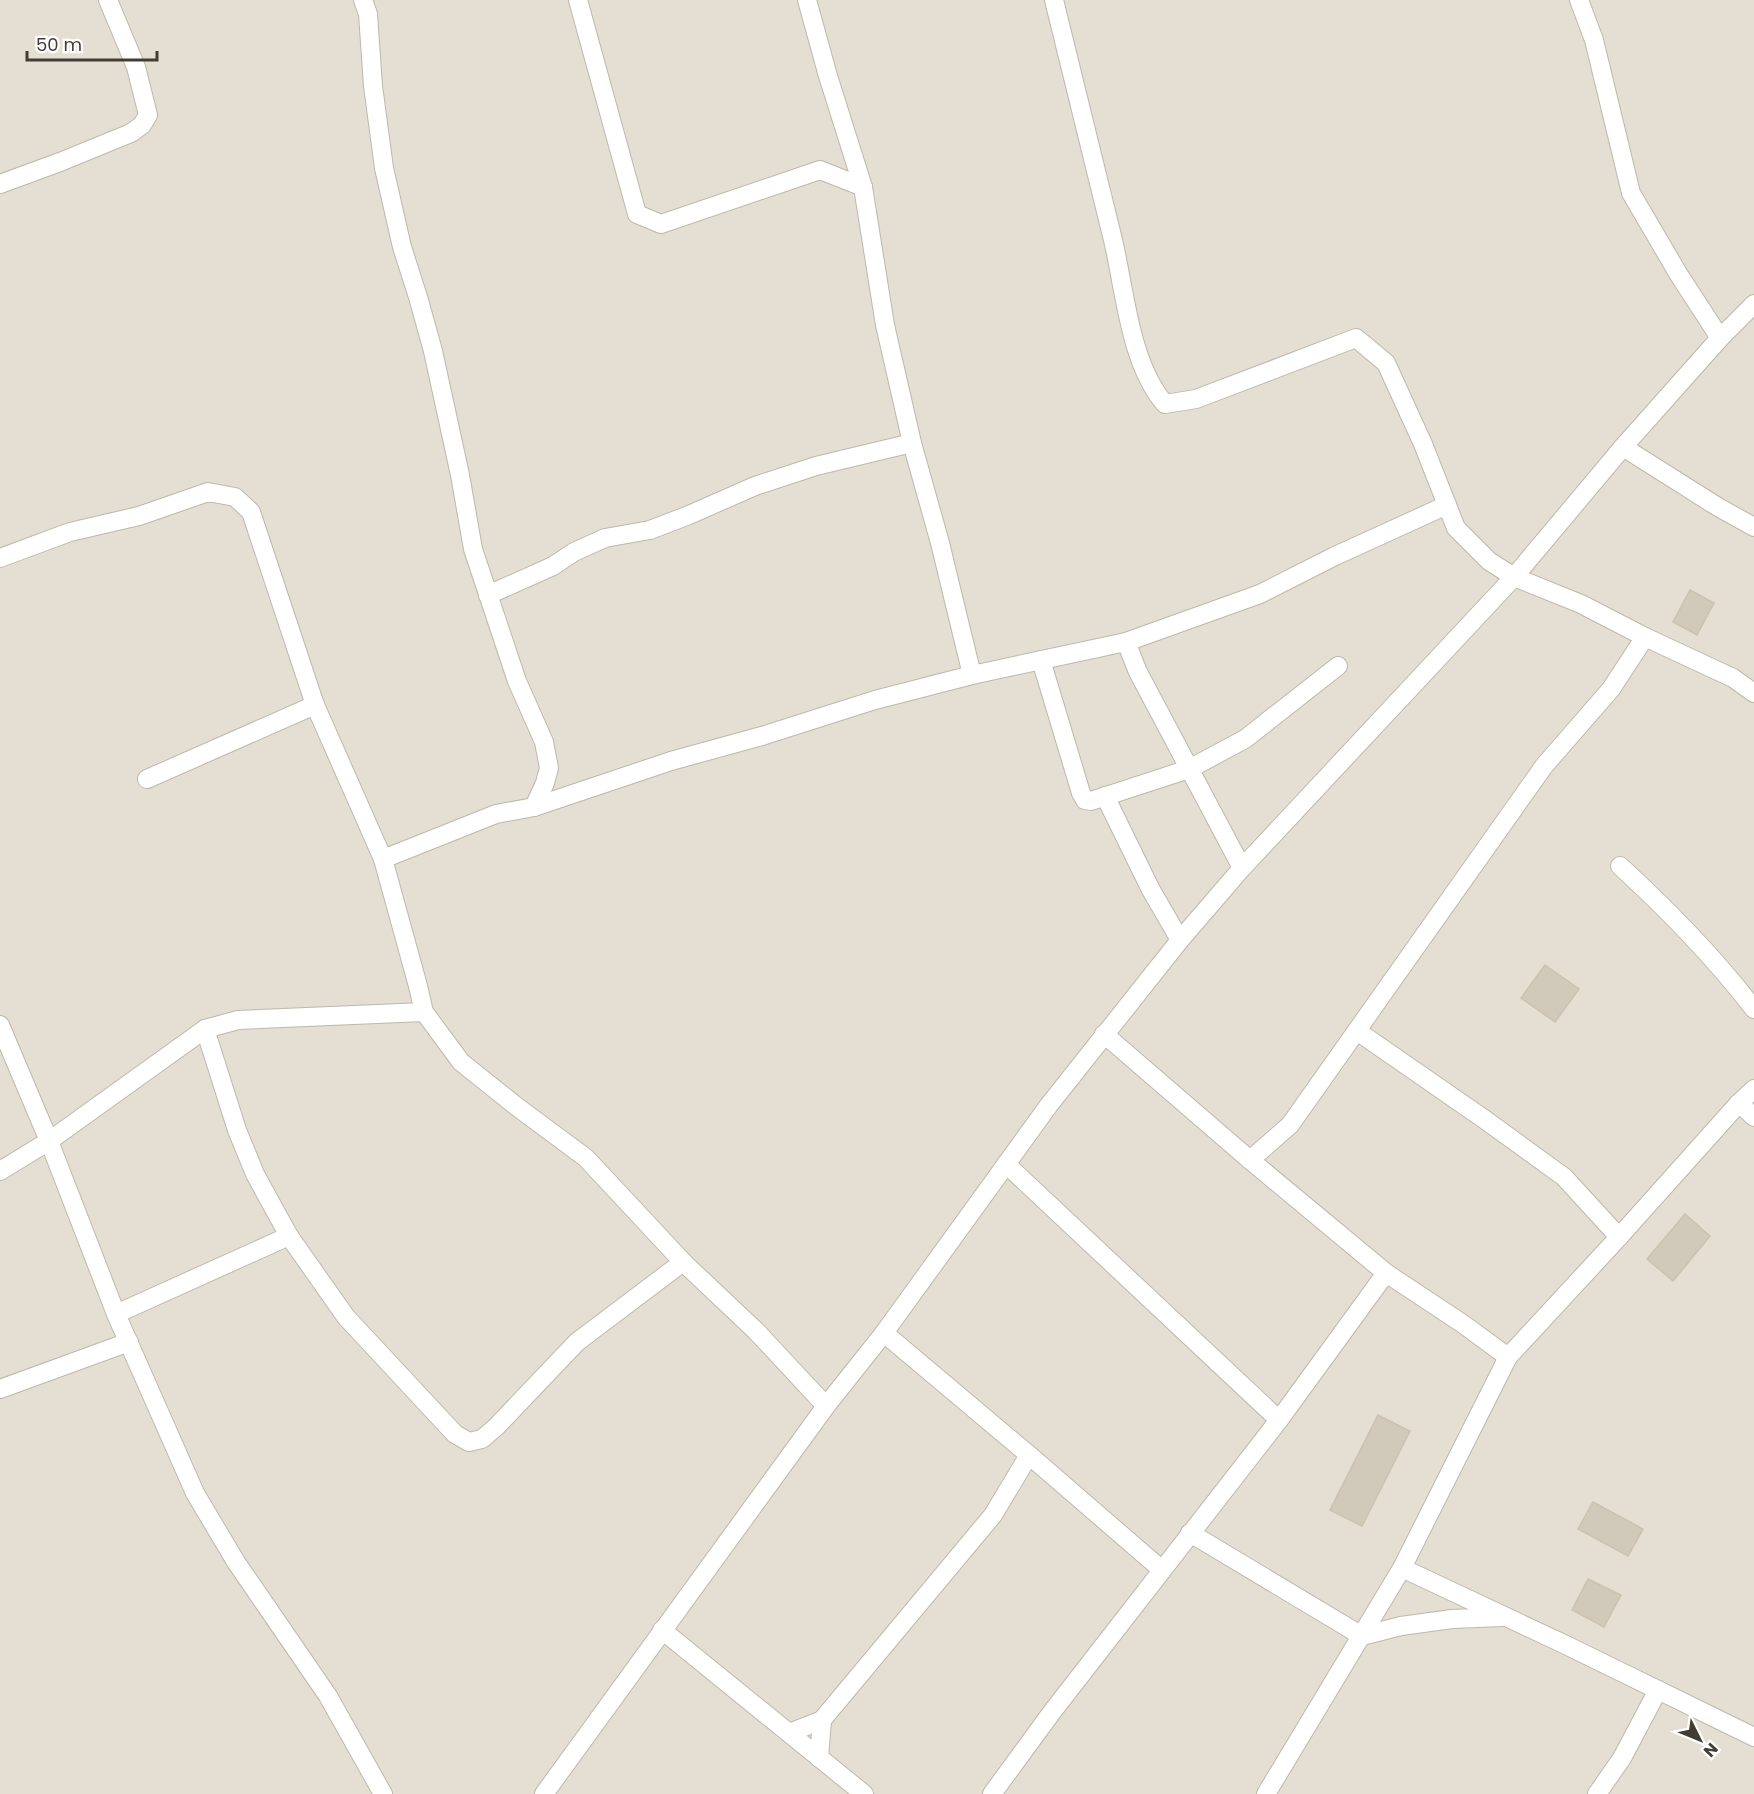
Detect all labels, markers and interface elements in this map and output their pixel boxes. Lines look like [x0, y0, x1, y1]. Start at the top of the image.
scale bar [27, 24, 158, 62]
text: 50 m [36, 32, 82, 57]
north arrow [1670, 1710, 1730, 1770]
text: N [1698, 1738, 1723, 1762]

